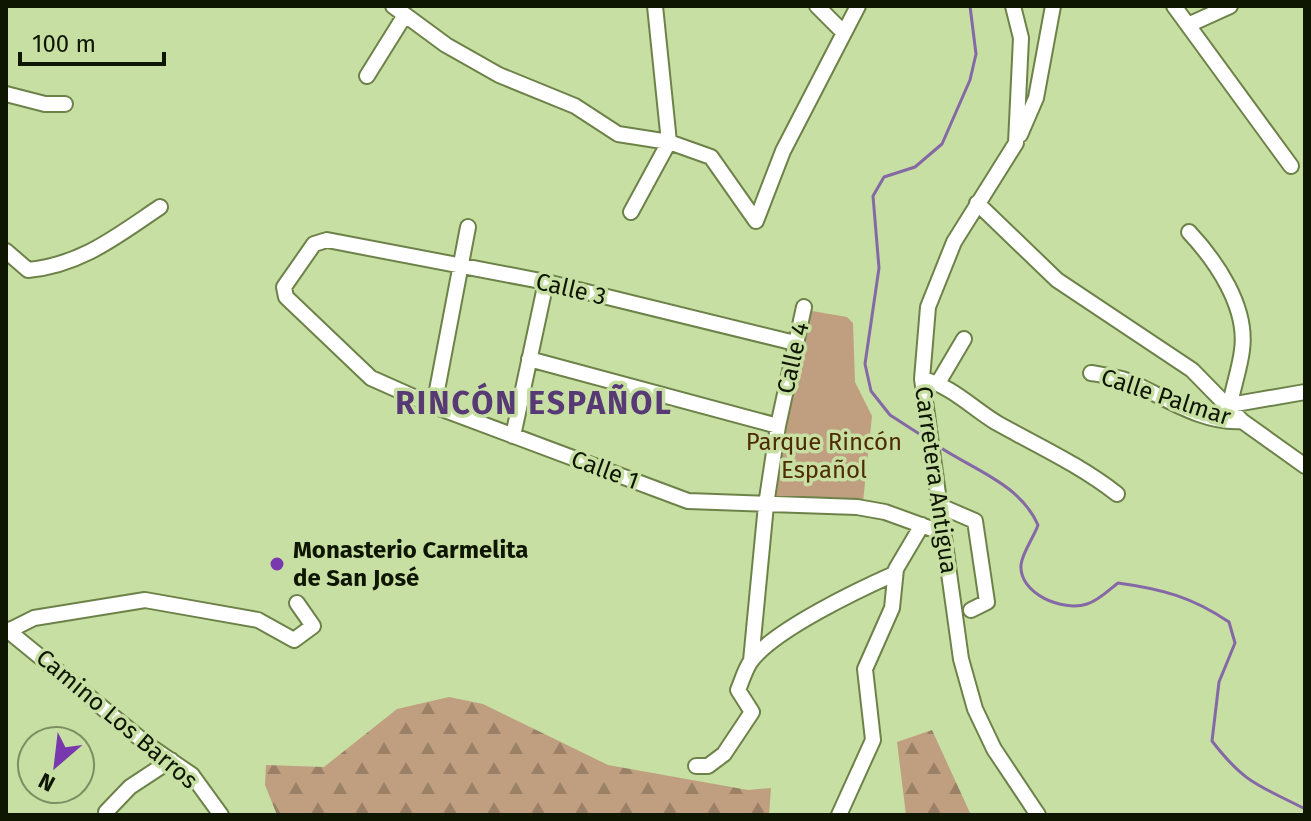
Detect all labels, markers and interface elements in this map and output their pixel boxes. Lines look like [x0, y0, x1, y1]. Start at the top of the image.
scale bar [20, 16, 164, 66]
text: 100 m [32, 30, 96, 58]
street label: Calle 3 [533, 267, 609, 311]
street label: Calle 4 [771, 319, 815, 396]
street label: Calle Palmar [1098, 363, 1235, 431]
district label: RINCÓN ESPAÑOL [395, 382, 673, 422]
street label: Carretera Antigua [909, 385, 963, 575]
park label: Parque Rincón Español [746, 428, 902, 484]
street label: Calle 1 [567, 445, 643, 495]
place label: Monasterio Carmelita de San José [293, 536, 528, 592]
marker: Monasterio Carmelita de San José [268, 555, 286, 573]
street label: Camino Los Barros [31, 643, 203, 795]
north arrow [16, 725, 96, 805]
text: N [34, 767, 60, 798]

